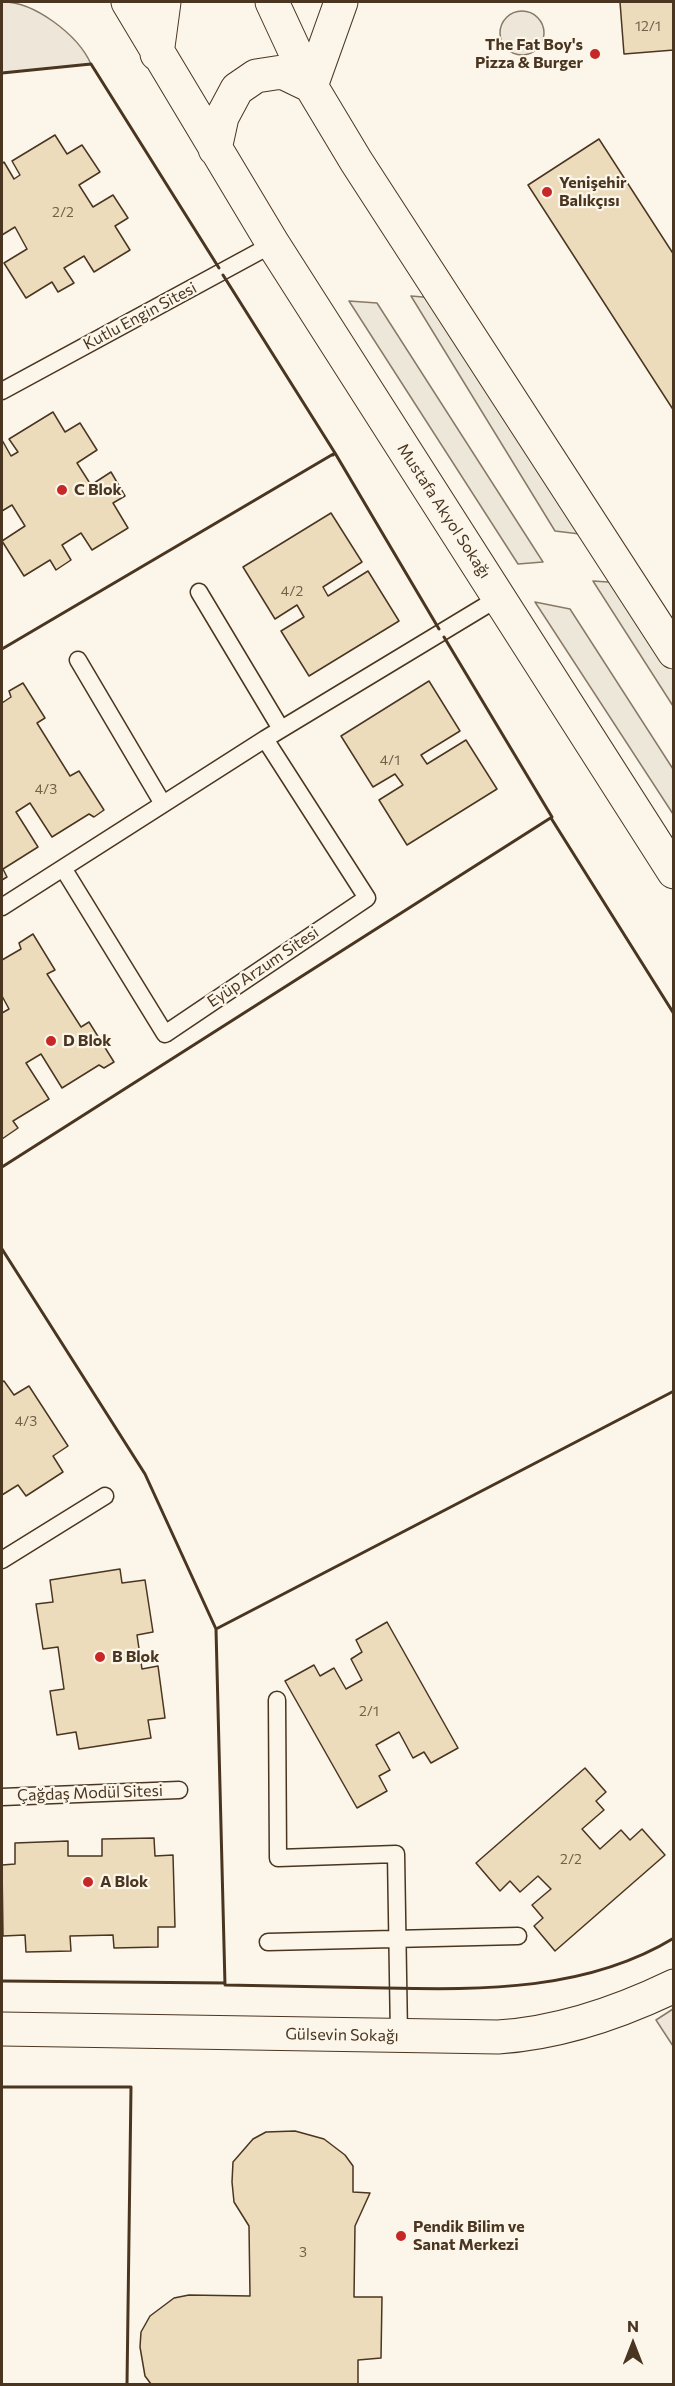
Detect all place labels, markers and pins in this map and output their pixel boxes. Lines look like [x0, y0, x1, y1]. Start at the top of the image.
place label: The Fat Boy's Pizza & Burger [475, 35, 583, 73]
marker: The Fat Boy's Pizza & Burger [588, 47, 602, 61]
place label: Yenişehir Balıkçısı [559, 173, 627, 211]
marker: Yenişehir Balıkçısı [540, 185, 554, 199]
place label: C Blok [74, 480, 122, 500]
marker: C Blok [55, 483, 69, 497]
place label: D Blok [63, 1031, 111, 1051]
marker: D Blok [44, 1034, 58, 1048]
place label: B Blok [112, 1647, 159, 1667]
marker: B Blok [93, 1650, 107, 1664]
place label: A Blok [100, 1872, 148, 1892]
marker: A Blok [81, 1875, 95, 1889]
place label: Pendik Bilim ve Sanat Merkezi [413, 2217, 525, 2255]
marker: Pendik Bilim ve Sanat Merkezi [394, 2229, 408, 2243]

